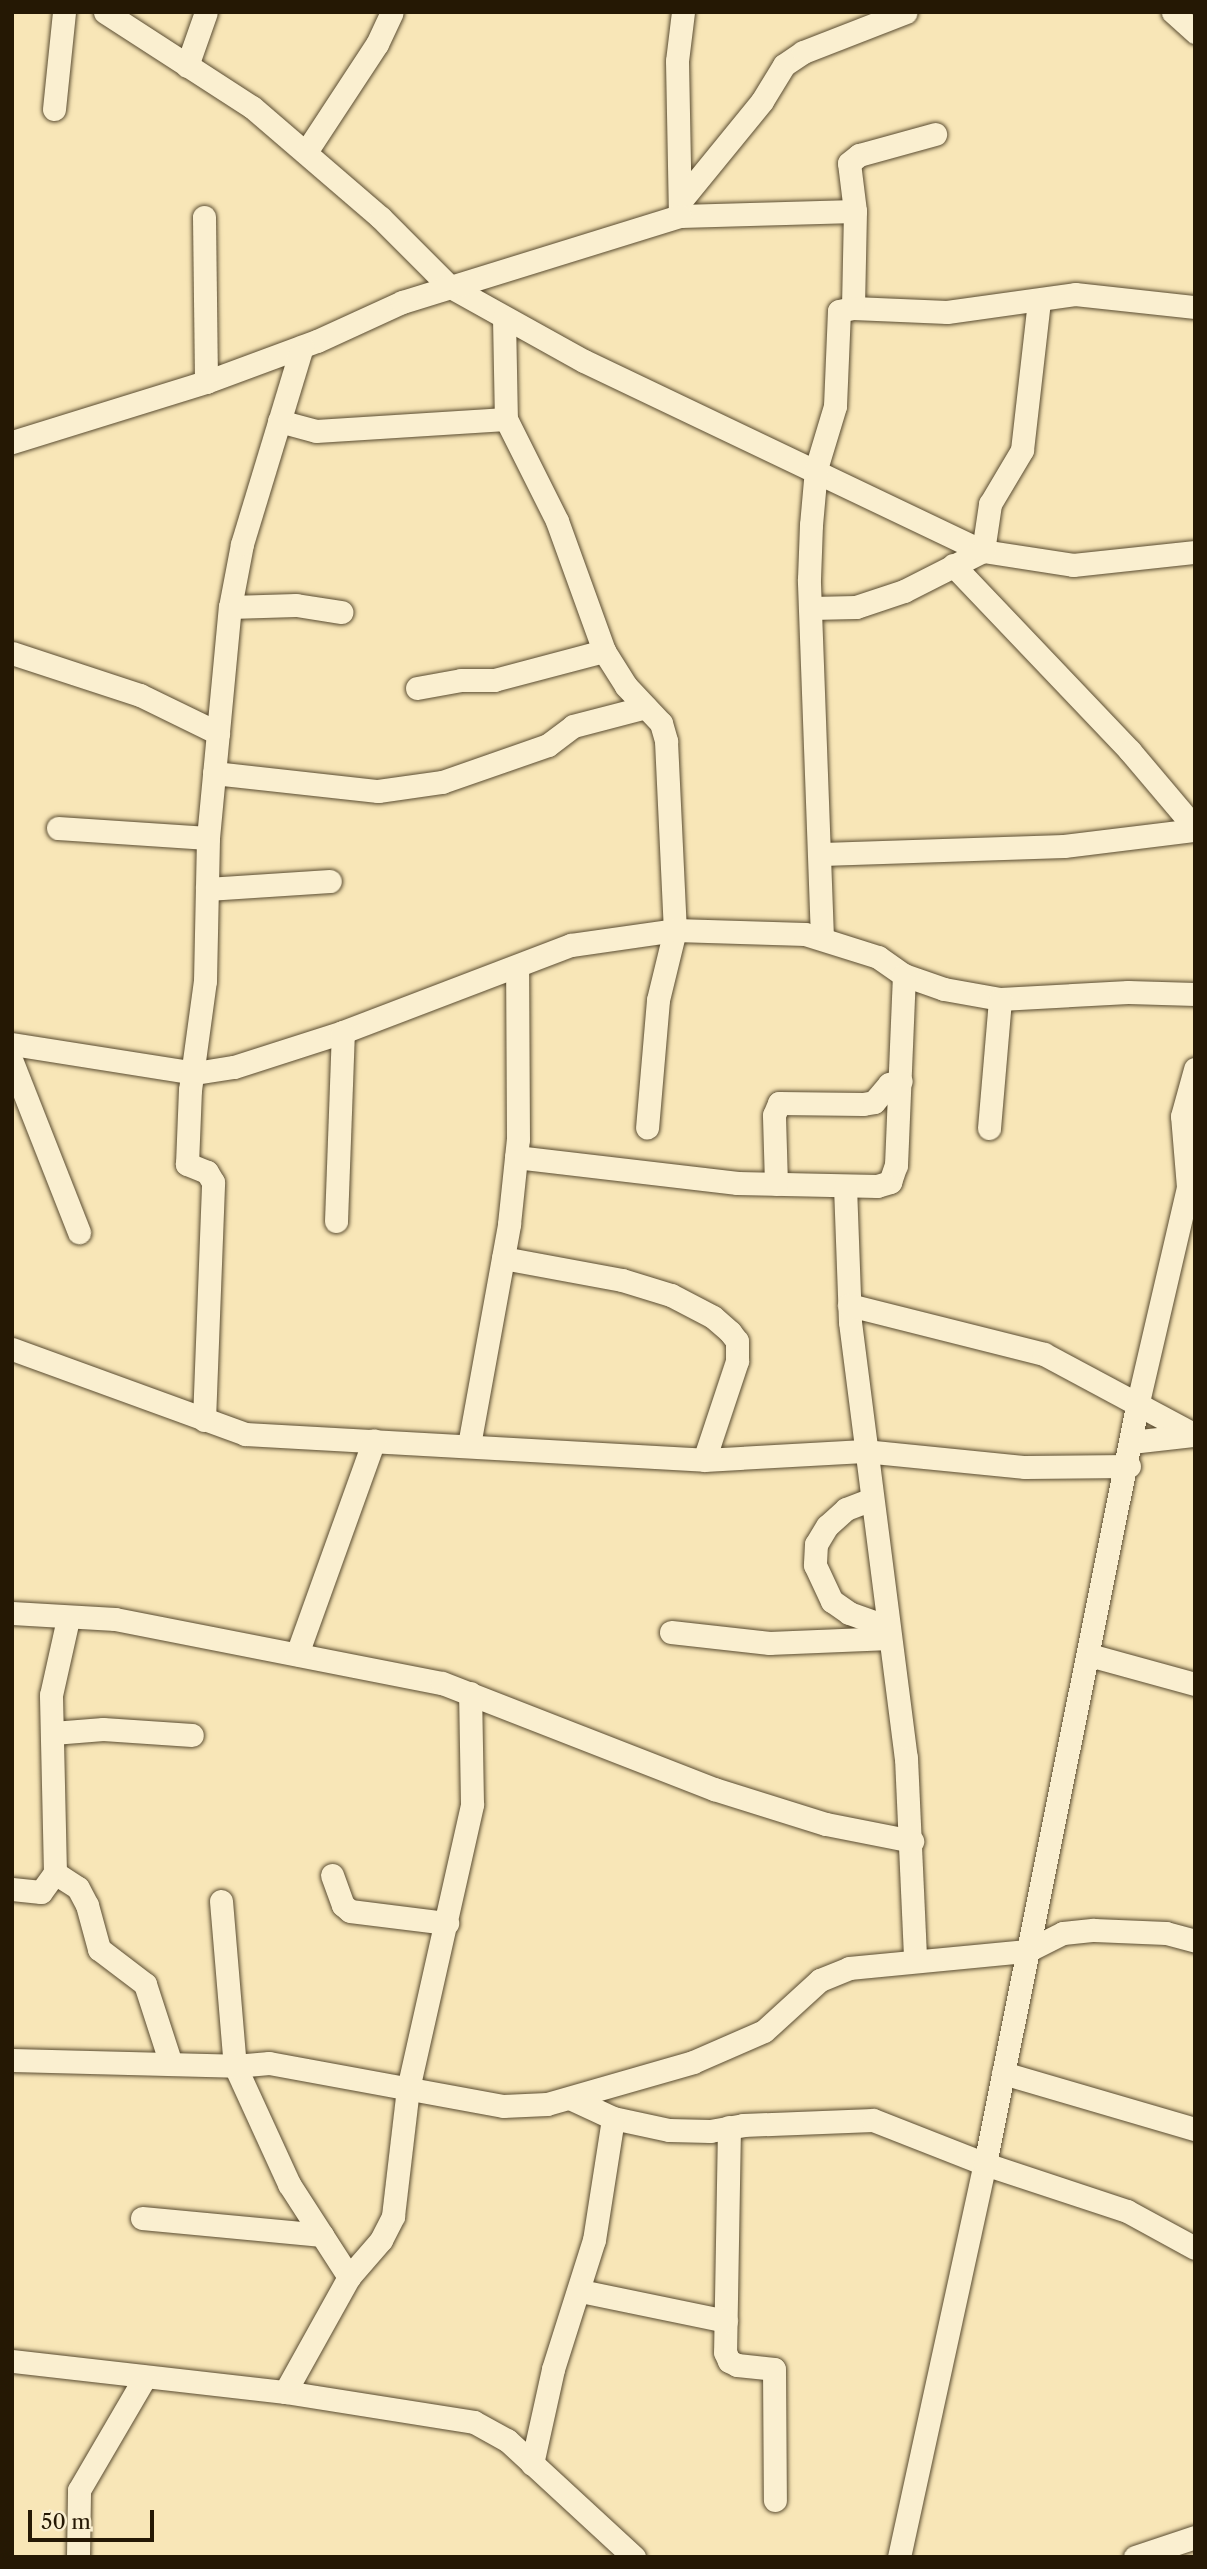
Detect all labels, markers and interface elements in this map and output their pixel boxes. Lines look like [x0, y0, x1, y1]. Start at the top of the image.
scale bar [32, 2496, 158, 2540]
text: 50 m [41, 2509, 91, 2534]

